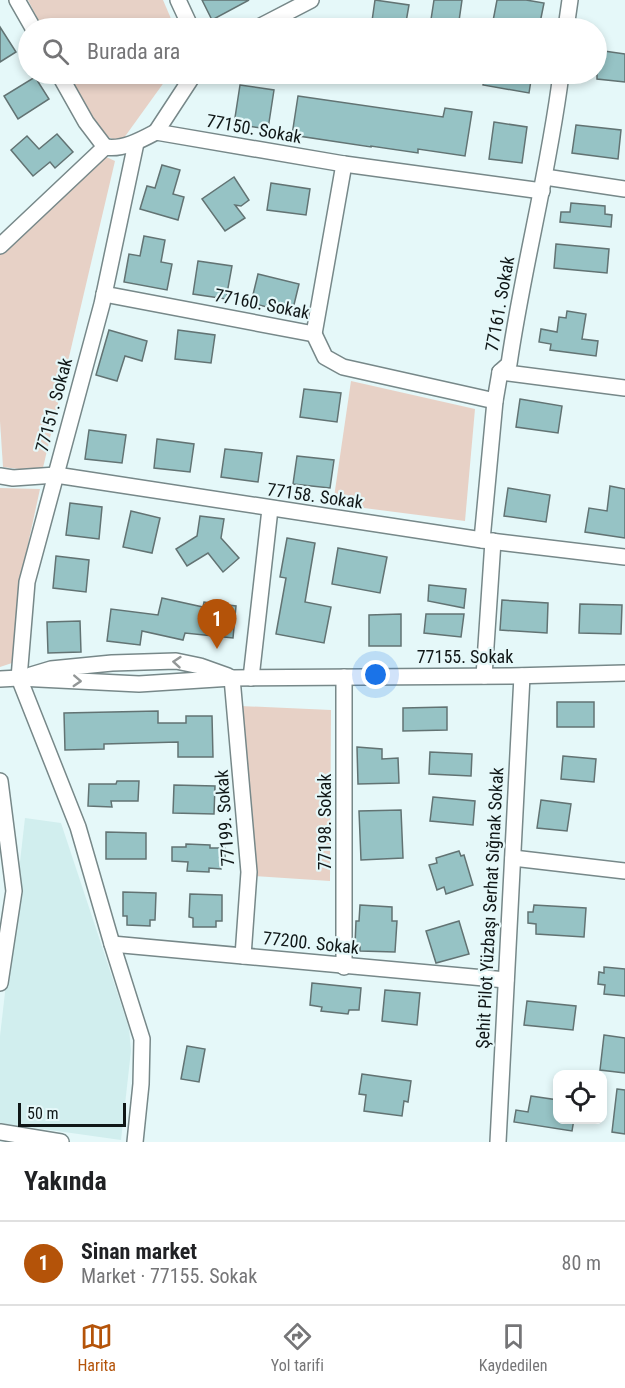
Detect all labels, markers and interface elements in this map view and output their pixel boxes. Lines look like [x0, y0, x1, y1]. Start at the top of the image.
search box [18, 18, 607, 84]
icon: search [39, 35, 72, 68]
text: Burada ara [87, 39, 180, 64]
street label: 77150. Sokak [205, 110, 303, 147]
street label: 77161. Sokak [481, 255, 518, 353]
street label: 77160. Sokak [213, 284, 311, 323]
street label: 77151. Sokak [31, 356, 76, 454]
street label: 77158. Sokak [266, 478, 364, 513]
pin: 1 [198, 600, 236, 649]
street label: 77155. Sokak [417, 646, 513, 667]
one-way arrow [172, 656, 181, 669]
your location [361, 660, 390, 689]
one-way arrow [73, 674, 82, 687]
street label: Şehit Pilot Yüzbaşı Serhat Sığnak Sokak [472, 767, 507, 1049]
street label: 77199. Sokak [211, 769, 238, 867]
street label: 77198. Sokak [314, 774, 335, 870]
street label: 77200. Sokak [262, 927, 360, 958]
map controls [553, 1070, 607, 1124]
button: locate [553, 1070, 607, 1124]
scale bar [18, 1100, 126, 1128]
text: 50 m [27, 1104, 59, 1123]
text: Yakında [24, 1166, 107, 1196]
text: Sinan market [81, 1239, 197, 1264]
text: 1 [38, 1251, 49, 1275]
text: 80 m [562, 1251, 601, 1275]
text: Market · 77155. Sokak [81, 1264, 257, 1288]
tab: Harita [77, 1320, 116, 1375]
tab: Yol tarifi [271, 1320, 324, 1375]
tab: Kaydedilen [479, 1320, 548, 1375]

